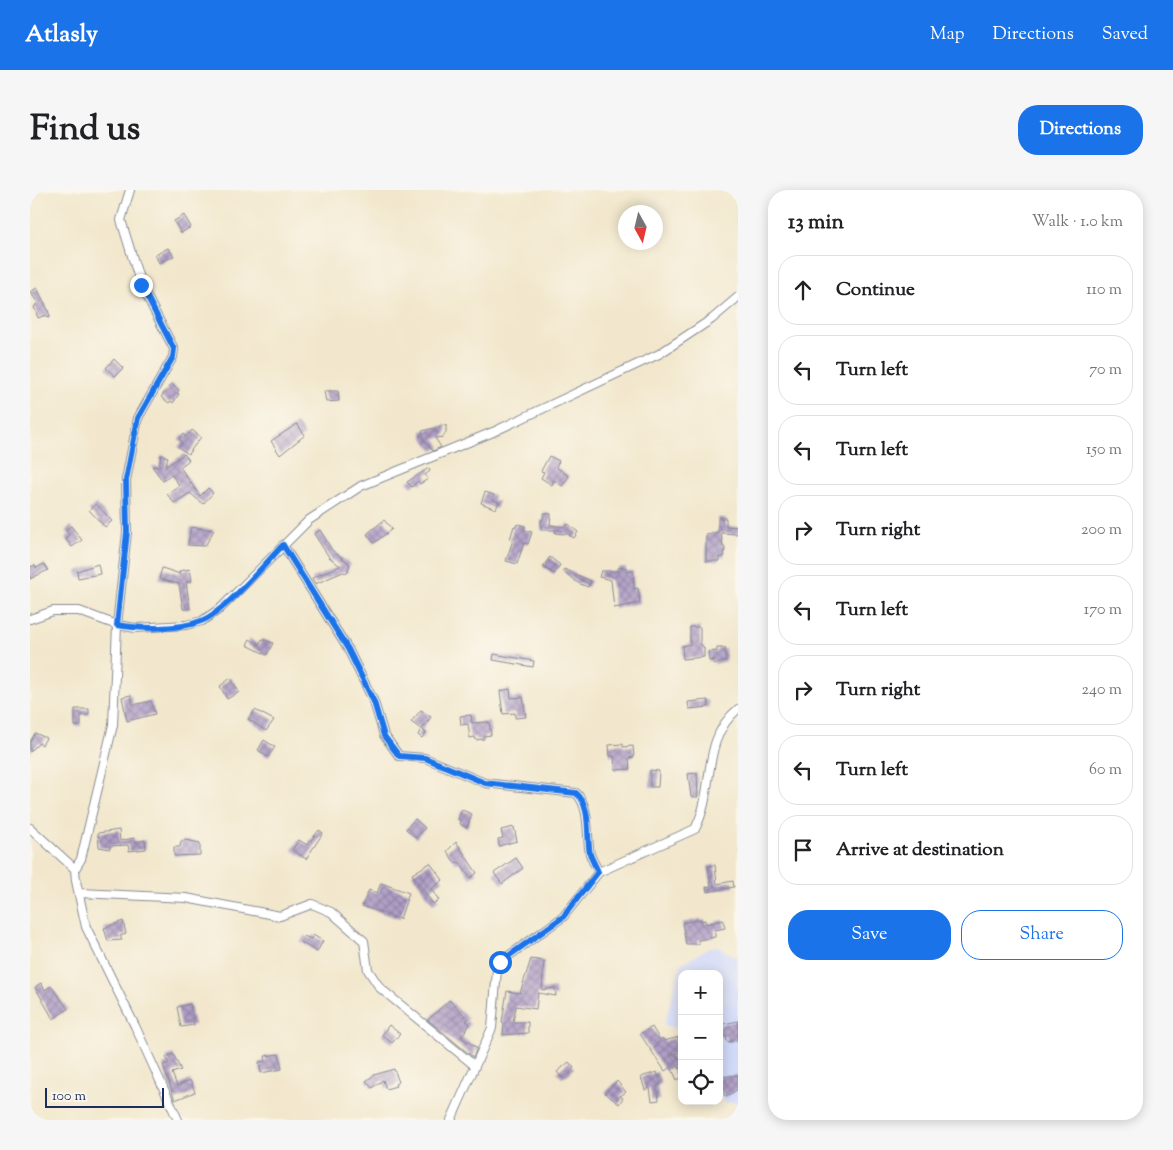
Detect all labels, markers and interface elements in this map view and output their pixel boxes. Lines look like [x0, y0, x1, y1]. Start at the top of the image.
text: Atlasly [25, 18, 98, 52]
text: Map [930, 22, 965, 48]
text: Directions [993, 22, 1074, 48]
text: Saved [1102, 22, 1148, 48]
text: Find us [30, 105, 140, 156]
button: Directions [1018, 105, 1143, 155]
north arrow [618, 205, 663, 250]
text: 13 min [788, 208, 844, 238]
text: Walk · 1.0 km [1032, 211, 1123, 234]
route end [130, 274, 153, 297]
icon: ahead [789, 276, 817, 304]
text: Continue [836, 277, 915, 304]
text: 110 m [1086, 279, 1122, 302]
icon: left [789, 356, 817, 384]
text: Turn left [836, 357, 908, 384]
text: 70 m [1089, 359, 1122, 382]
icon: left [789, 436, 817, 464]
text: Turn left [836, 437, 908, 464]
text: 150 m [1086, 439, 1122, 462]
icon: right [789, 516, 817, 544]
text: Turn right [836, 517, 920, 544]
text: 200 m [1081, 519, 1122, 542]
icon: left [789, 596, 817, 624]
text: Turn left [836, 597, 908, 624]
text: 170 m [1084, 599, 1122, 622]
icon: right [789, 676, 817, 704]
text: Turn right [836, 677, 920, 704]
text: 240 m [1081, 679, 1122, 702]
icon: left [789, 756, 817, 784]
text: Turn left [836, 757, 908, 784]
text: 60 m [1089, 759, 1122, 782]
icon: arrive [789, 836, 817, 864]
text: Arrive at destination [836, 837, 1004, 864]
button: Save [788, 910, 951, 960]
button: Share [961, 910, 1123, 960]
route start [489, 951, 512, 974]
map controls [678, 970, 723, 1105]
button: + [678, 970, 723, 1015]
button: − [678, 1015, 723, 1060]
button: locate [678, 1060, 723, 1105]
scale bar [45, 1085, 164, 1108]
text: 100 m [52, 1087, 86, 1107]

